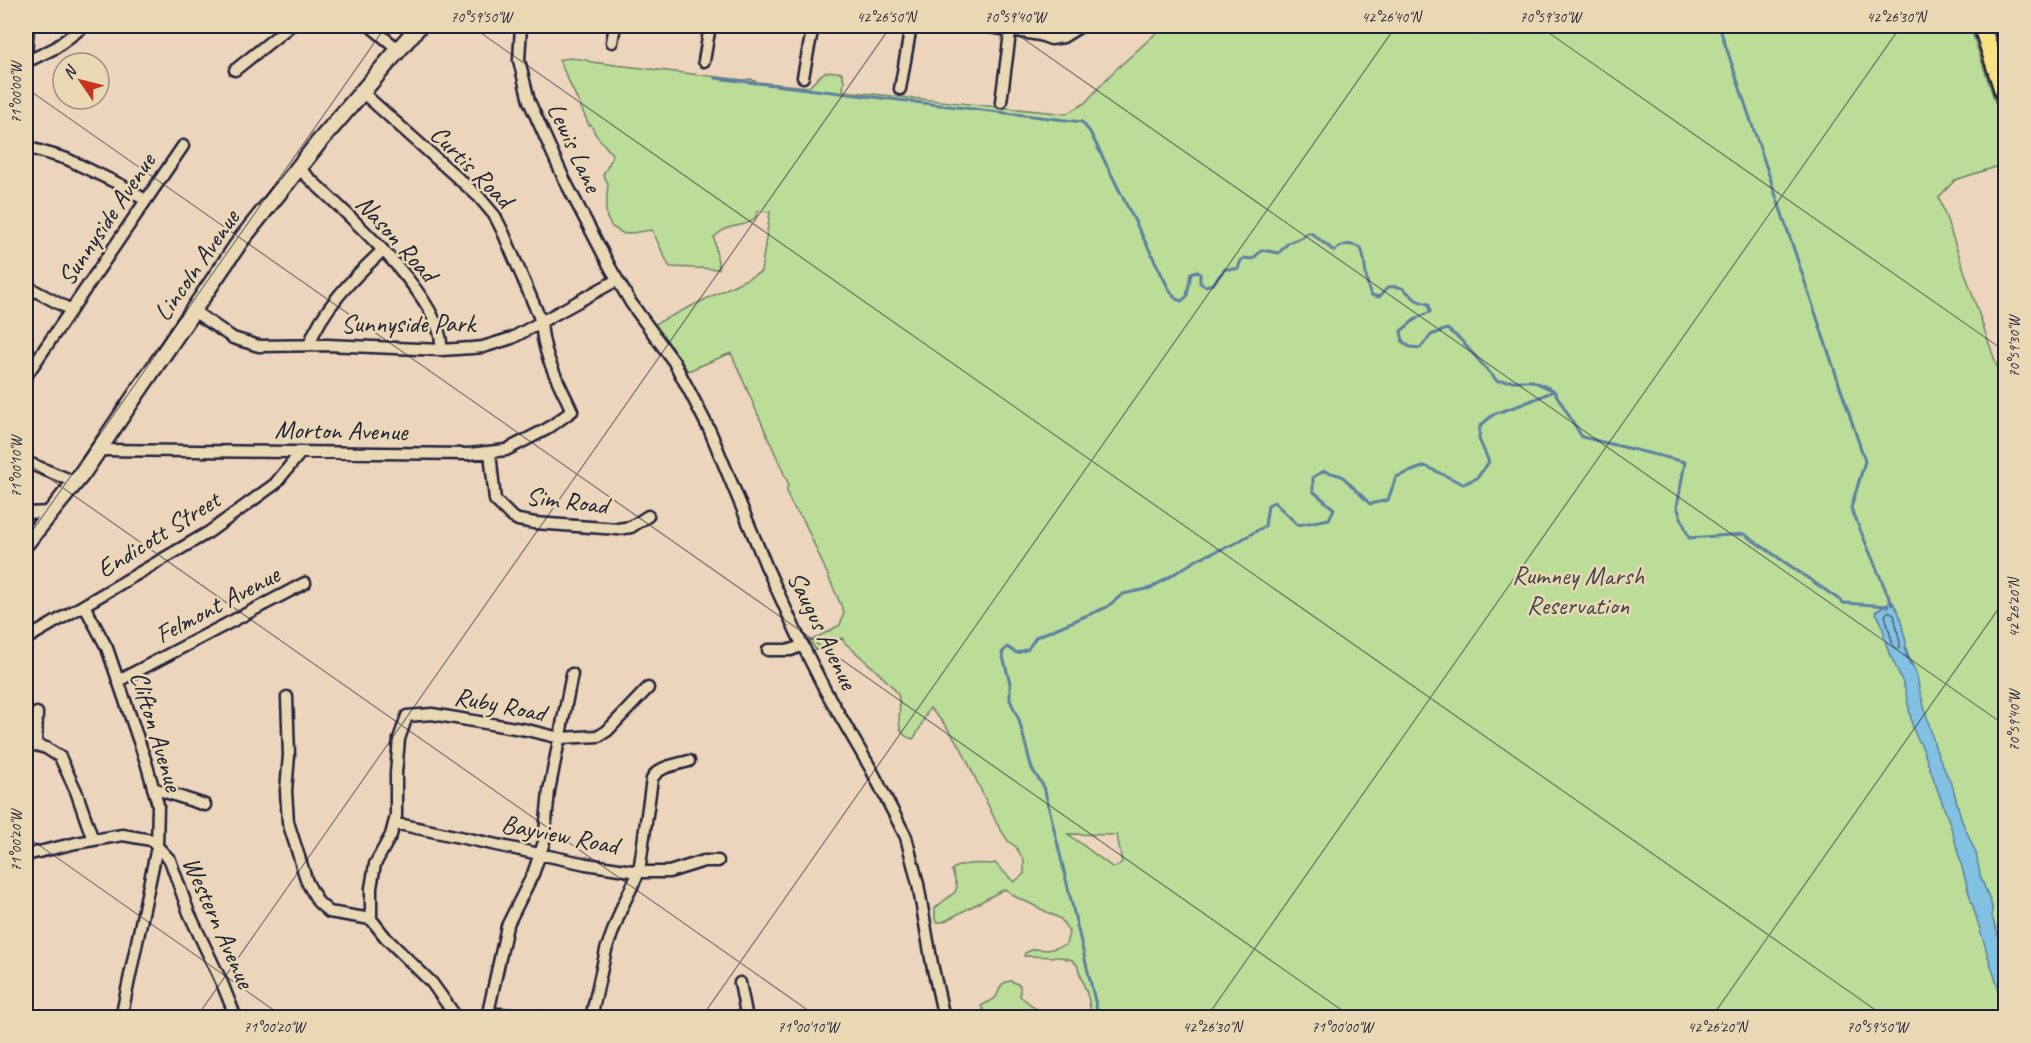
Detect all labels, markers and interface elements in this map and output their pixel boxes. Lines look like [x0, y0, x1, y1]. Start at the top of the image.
text: 70°59'50"W [451, 8, 515, 27]
text: 42°26'50"N [856, 8, 919, 27]
text: 70°59'40"W [985, 8, 1049, 27]
text: 42°26'40"N [1361, 8, 1424, 27]
text: 70°59'30"W [1520, 8, 1584, 27]
text: 42°26'30"N [1866, 8, 1929, 27]
north arrow [51, 51, 111, 111]
text: 71°00'00"W [7, 59, 26, 123]
text: N [58, 61, 82, 83]
street label: Lewis Lane [540, 97, 611, 199]
street label: Curtis Road [423, 118, 523, 217]
street label: Sunnyside Avenue [50, 146, 164, 292]
street label: Nason Road [349, 188, 447, 292]
street label: Lincoln Avenue [146, 202, 248, 327]
street label: Sunnyside Park [341, 307, 477, 340]
text: 70°59'30"W [2005, 313, 2024, 377]
street label: Morton Avenue [274, 413, 409, 448]
text: 71°00'10"W [7, 433, 26, 497]
street label: Sim Road [524, 479, 613, 522]
street label: Endicott Street [91, 482, 228, 585]
street label: Felmont Avenue [149, 557, 286, 651]
park label: Rumney Marsh Reservation [1512, 559, 1645, 622]
street label: Saugus Avenue [780, 566, 866, 696]
text: 42°26'20"N [2005, 575, 2024, 638]
street label: Clifton Avenue [123, 667, 191, 797]
street label: Ruby Road [452, 680, 552, 730]
text: 70°59'40"W [2005, 687, 2024, 751]
text: 71°00'20"W [7, 807, 26, 871]
street label: Bayview Road [499, 807, 625, 863]
street label: Western Avenue [175, 851, 263, 995]
text: 71°00'20"W [244, 1018, 308, 1037]
text: 71°00'10"W [778, 1018, 842, 1037]
text: 42°26'30"N [1182, 1018, 1245, 1037]
text: 71°00'00"W [1312, 1018, 1376, 1037]
text: 42°26'20"N [1687, 1018, 1750, 1037]
text: 70°59'50"W [1847, 1018, 1911, 1037]

